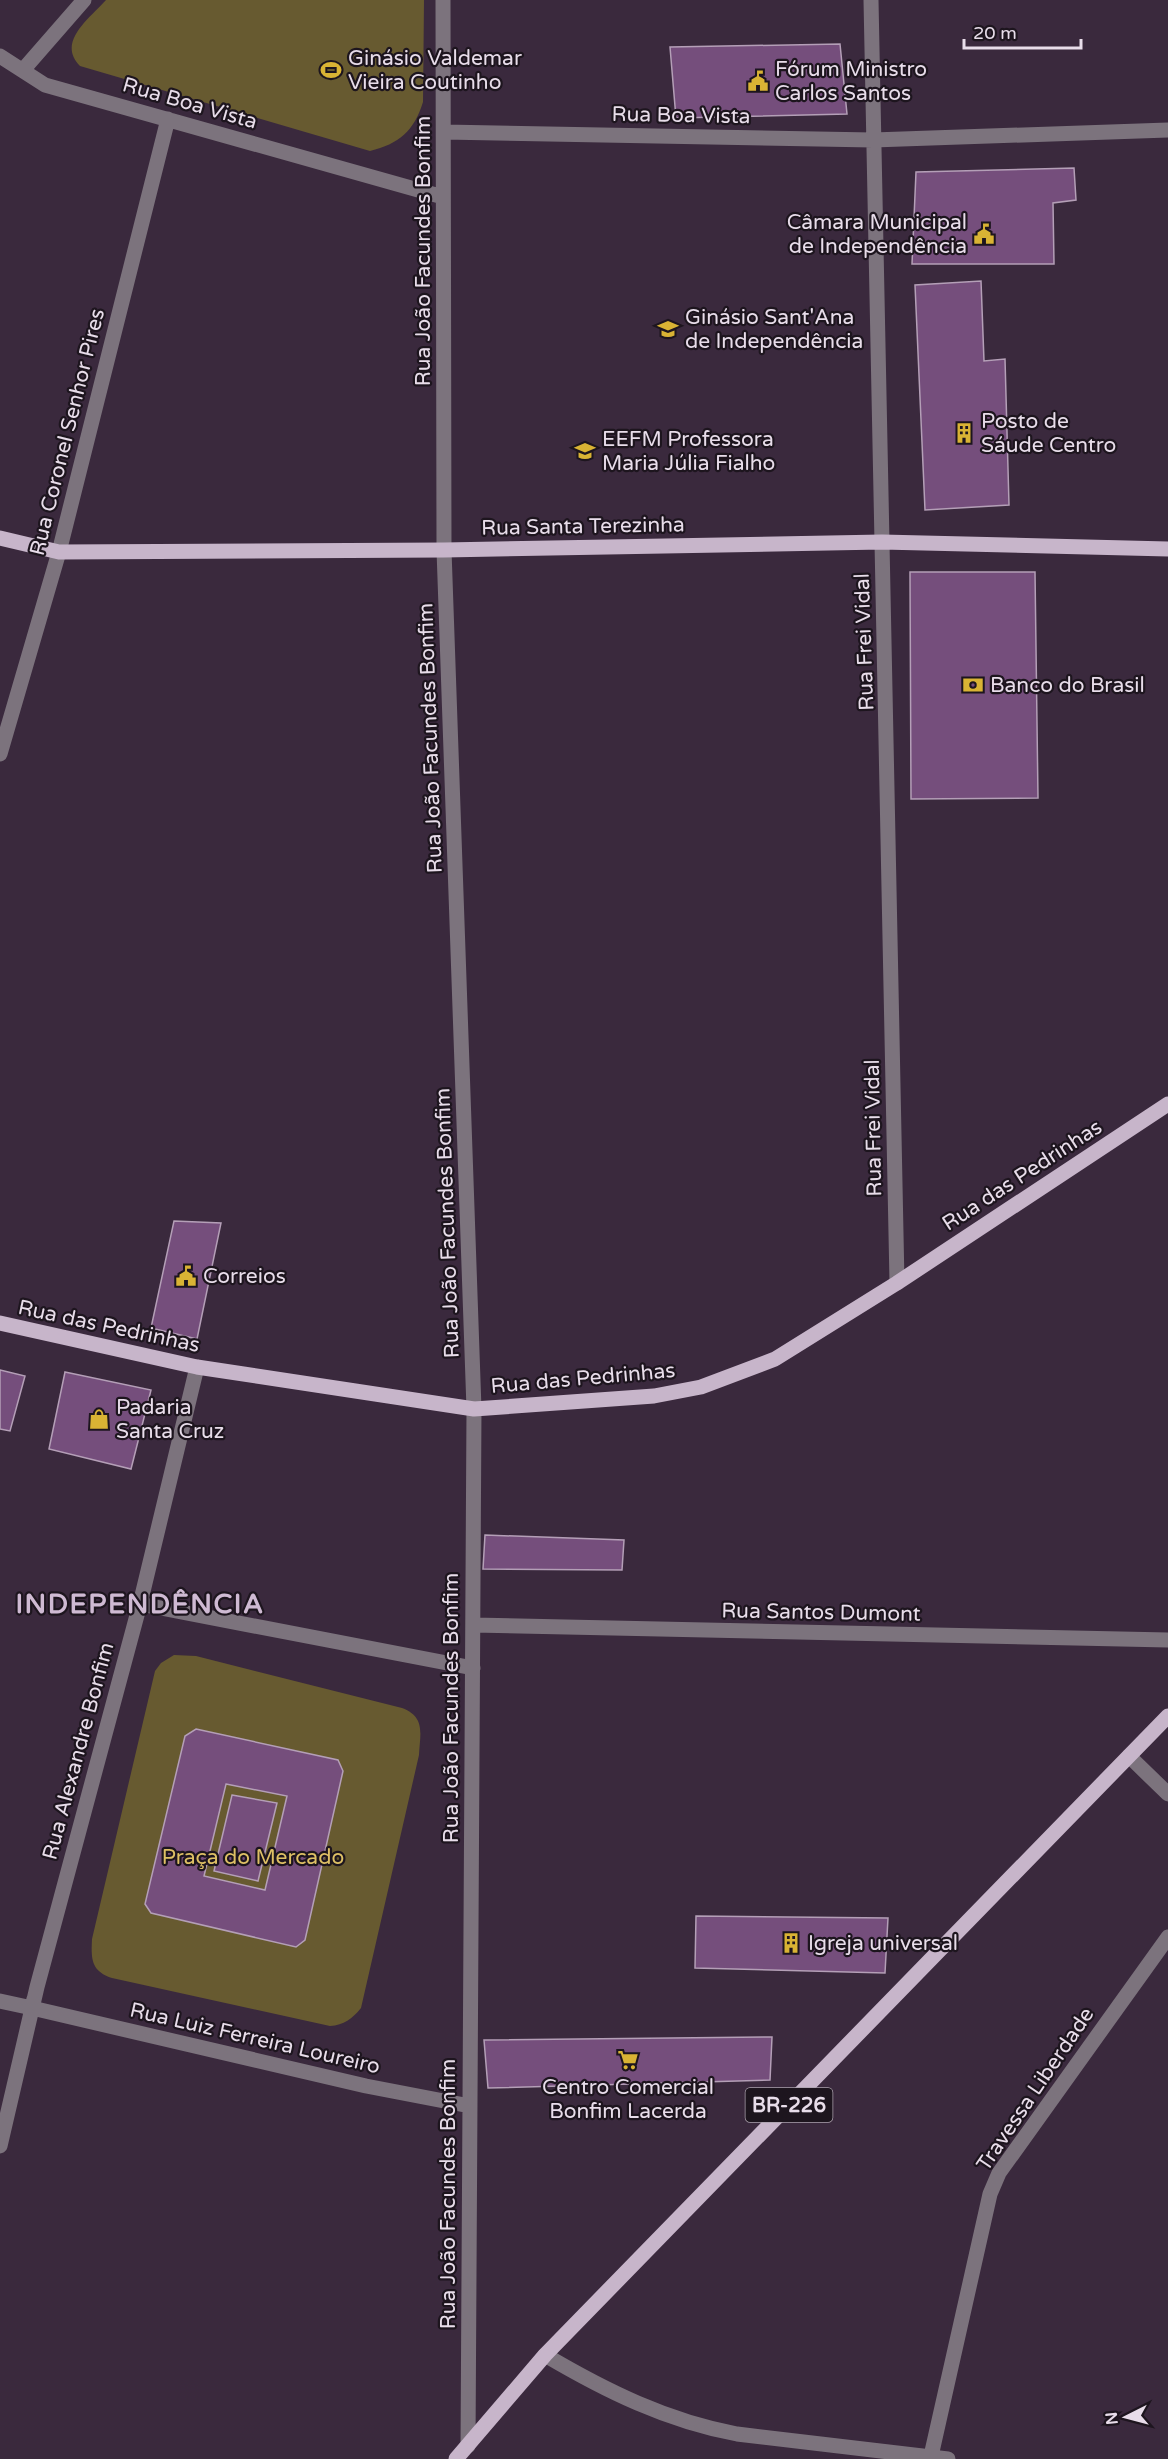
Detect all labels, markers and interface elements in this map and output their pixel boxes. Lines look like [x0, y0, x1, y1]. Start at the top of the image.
scale bar [964, 12, 1081, 50]
text: 20 m [973, 22, 1017, 44]
place label: Ginásio Valdemar Vieira Coutinho [348, 46, 522, 95]
place label: Fórum Ministro Carlos Santos [775, 57, 927, 106]
sports icon: Ginásio Valdemar Vieira Coutinho [319, 58, 343, 82]
public building icon: Fórum Ministro Carlos Santos [746, 69, 770, 93]
street label: Rua Boa Vista [120, 72, 260, 135]
street label: Rua Boa Vista [611, 102, 751, 129]
street label: Rua João Facundes Bonfim [411, 116, 436, 386]
place label: Câmara Municipal de Independência [787, 210, 967, 259]
public building icon: Câmara Municipal de Independência [972, 222, 996, 246]
place label: Ginásio Sant'Ana de Independência [685, 305, 863, 354]
street label: Rua Coronel Senhor Pires [25, 306, 110, 558]
school or university icon: Ginásio Sant'Ana de Independência [656, 317, 680, 341]
place label: Posto de Sáude Centro [981, 409, 1116, 458]
building icon: Posto de Sáude Centro [952, 421, 976, 445]
place label: EEFM Professora Maria Júlia Fialho [602, 427, 775, 476]
school or university icon: EEFM Professora Maria Júlia Fialho [573, 439, 597, 463]
street label: Rua Santa Terezinha [481, 512, 685, 541]
street label: Rua Frei Vidal [850, 573, 879, 711]
street label: Rua João Facundes Bonfim [413, 602, 448, 874]
bank icon: Banco do Brasil [961, 673, 985, 697]
place label: Banco do Brasil [990, 673, 1145, 698]
street label: Rua Frei Vidal [860, 1059, 887, 1197]
street label: Rua João Facundes Bonfim [430, 1087, 465, 1359]
street label: Rua das Pedrinhas [938, 1114, 1107, 1236]
public building icon: Correios [174, 1264, 198, 1288]
place label: Correios [203, 1264, 286, 1289]
street label: Rua das Pedrinhas [16, 1295, 202, 1358]
street label: Rua das Pedrinhas [490, 1358, 676, 1399]
place label: Padaria Santa Cruz [116, 1395, 224, 1444]
shop icon: Padaria Santa Cruz [87, 1407, 111, 1431]
street label: Rua João Facundes Bonfim [439, 1573, 464, 1843]
district label: INDEPENDÊNCIA [15, 1588, 265, 1621]
street label: Rua Santos Dumont [721, 1598, 921, 1627]
street label: Rua Alexandre Bonfim [37, 1640, 120, 1863]
park label: Praça do Mercado [162, 1845, 344, 1870]
building icon: Igreja universal [779, 1931, 803, 1955]
place label: Igreja universal [808, 1931, 958, 1956]
street label: Rua Luiz Ferreira Loureiro [127, 1998, 382, 2079]
street label: Travessa Liberdade [971, 2003, 1099, 2176]
supermarket icon: Centro Comercial Bonfim Lacerda [616, 2048, 640, 2072]
street label: Rua João Facundes Bonfim [436, 2059, 461, 2329]
place label: Centro Comercial Bonfim Lacerda [542, 2075, 714, 2124]
road number: BR-226 [746, 2088, 832, 2122]
north arrow [1096, 2387, 1156, 2447]
text: N [1101, 2411, 1123, 2426]

